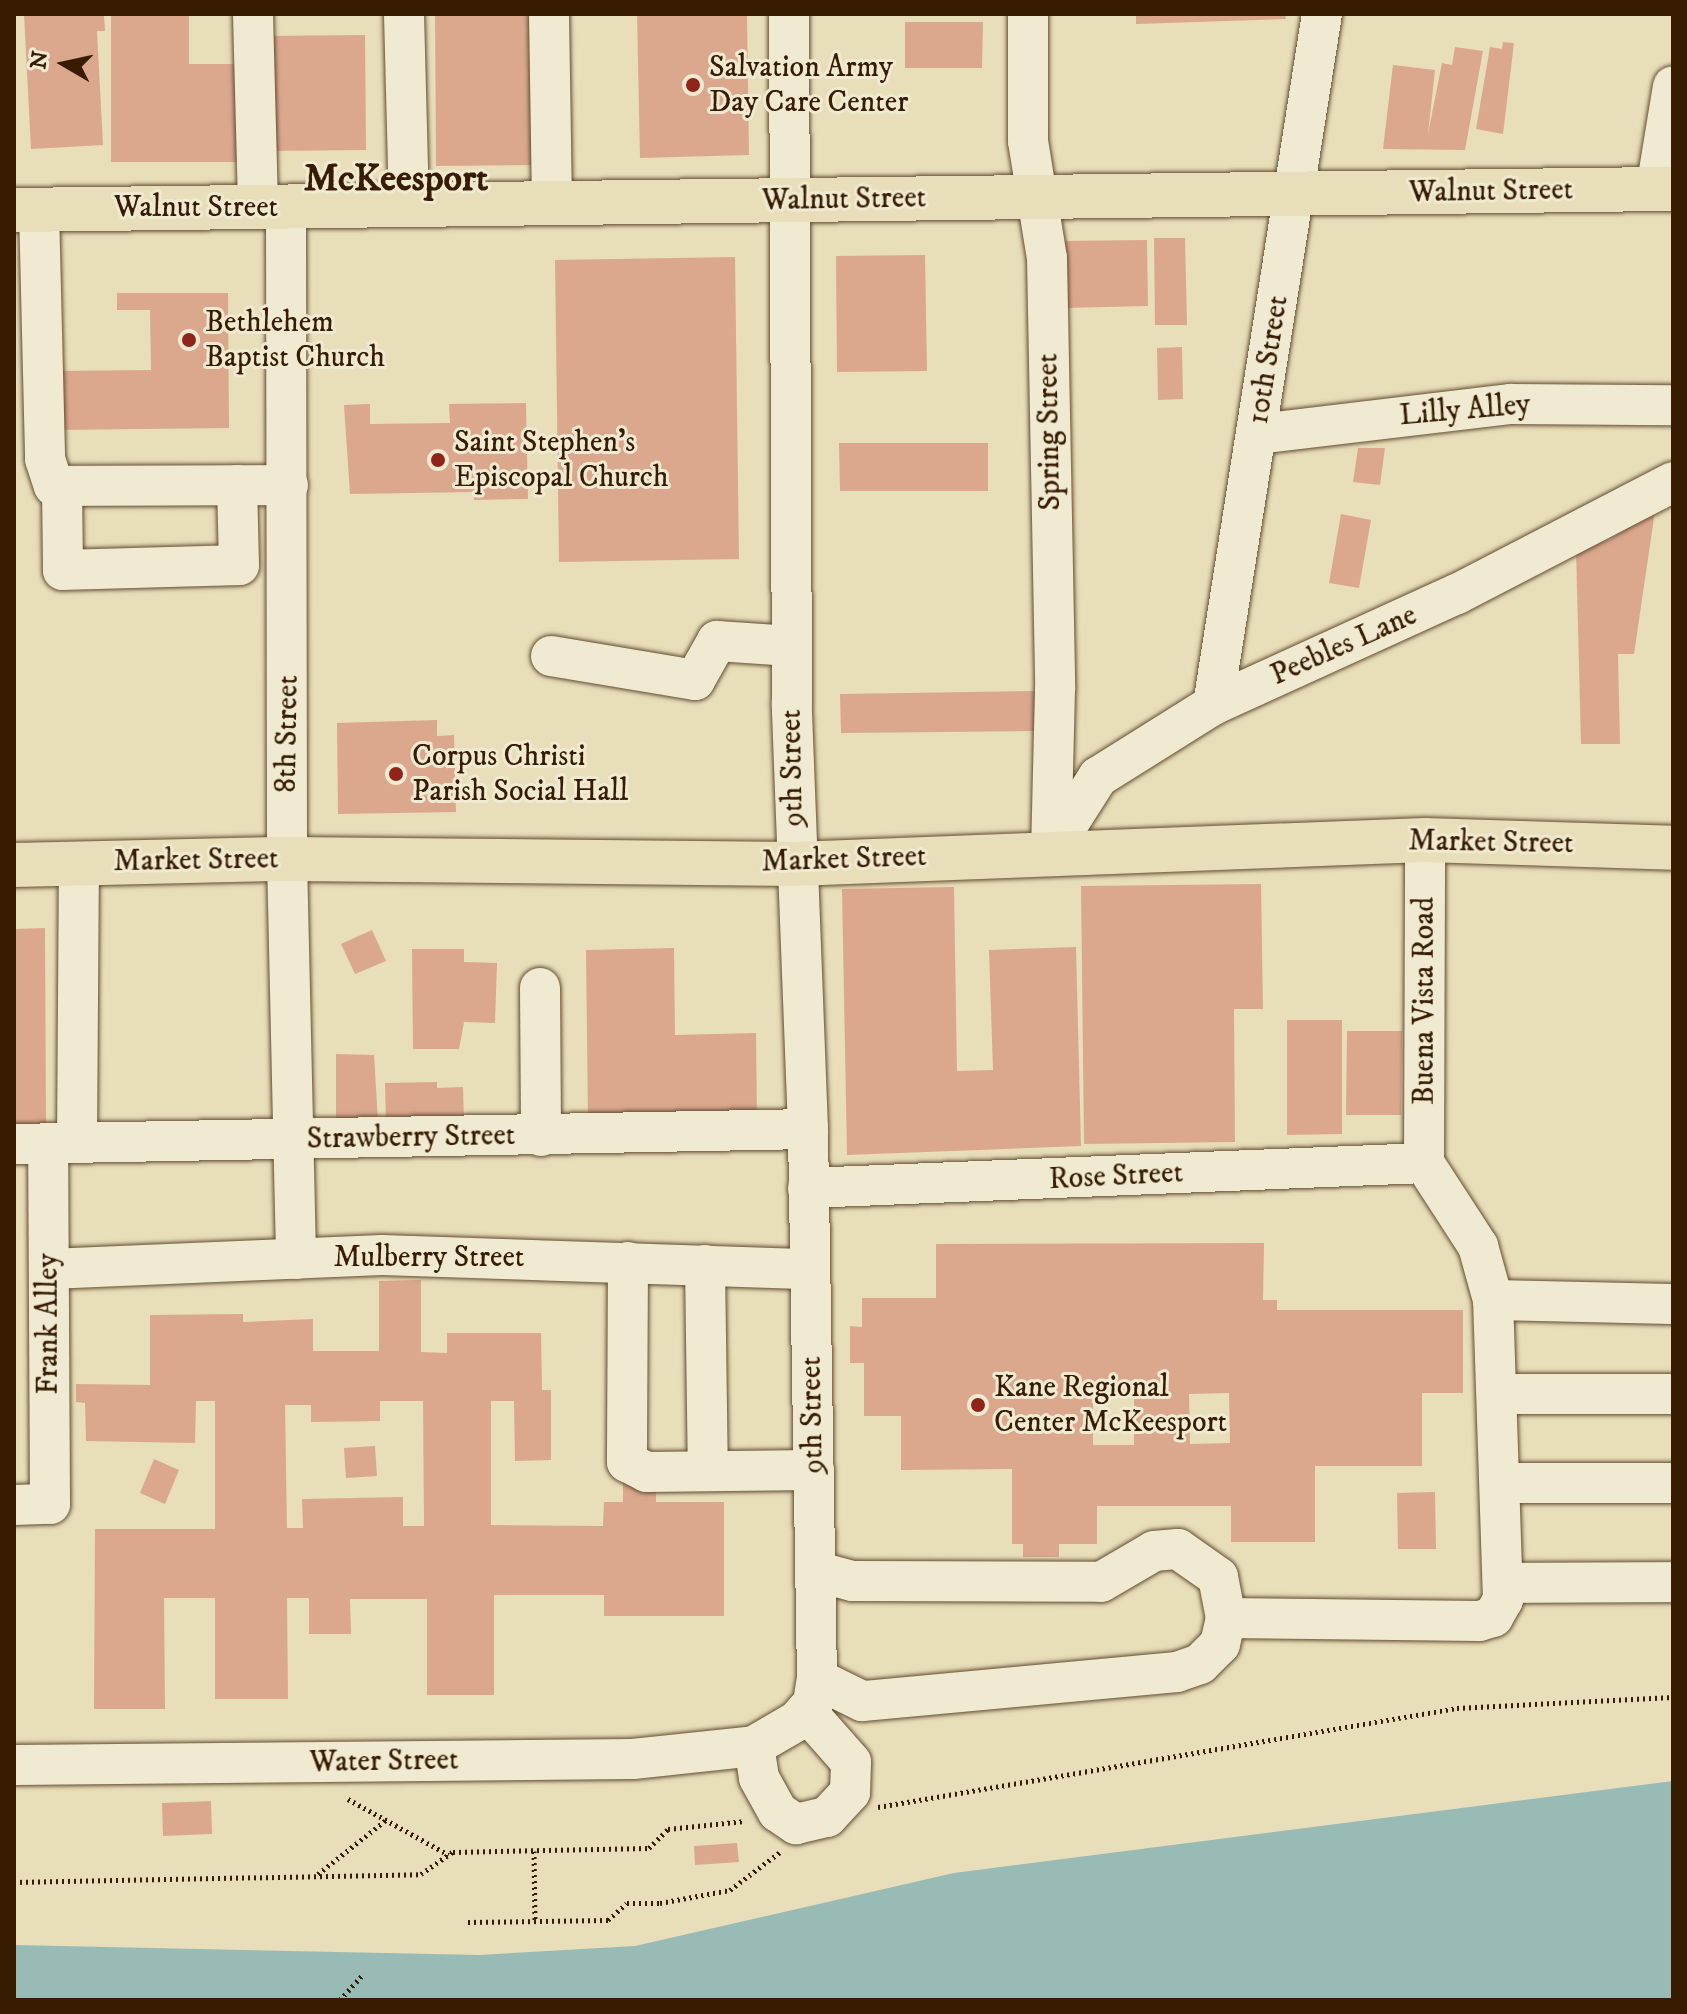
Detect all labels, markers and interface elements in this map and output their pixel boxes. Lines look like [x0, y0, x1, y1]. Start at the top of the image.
north arrow [24, 24, 104, 104]
text: N [25, 49, 55, 71]
place label: Salvation Army Day Care Center [709, 50, 908, 120]
marker: Salvation Army Day Care Center [684, 76, 702, 94]
district label: McKeesport [304, 157, 488, 203]
street label: Walnut Street [1408, 173, 1574, 211]
street label: Walnut Street [761, 181, 927, 219]
street label: Walnut Street [114, 190, 278, 226]
street label: 10th Street [1241, 293, 1297, 427]
place label: Bethlehem Baptist Church [205, 305, 385, 376]
marker: Bethlehem Baptist Church [180, 331, 198, 349]
street label: Spring Street [1031, 353, 1069, 511]
street label: Lilly Alley [1398, 387, 1532, 435]
place label: Saint Stephen's Episcopal Church [454, 425, 669, 496]
marker: Saint Stephen's Episcopal Church [429, 451, 447, 469]
street label: Peebles Lane [1265, 598, 1423, 694]
street label: 8th Street [269, 675, 307, 793]
street label: 9th Street [774, 709, 812, 827]
place label: Corpus Christi Parish Social Hall [412, 739, 628, 810]
marker: Corpus Christi Parish Social Hall [387, 765, 405, 783]
street label: Market Street [1408, 824, 1574, 862]
street label: Market Street [761, 839, 927, 881]
street label: Market Street [113, 842, 279, 880]
street label: Buena Vista Road [1407, 897, 1443, 1105]
street label: Strawberry Street [306, 1118, 516, 1158]
street label: Rose Street [1048, 1156, 1184, 1198]
street label: Mulberry Street [334, 1240, 524, 1276]
street label: Frank Alley [31, 1253, 67, 1395]
street label: 9th Street [794, 1356, 832, 1474]
place label: Kane Regional Center McKeesport [994, 1370, 1227, 1440]
marker: Kane Regional Center McKeesport [969, 1396, 987, 1414]
street label: Water Street [309, 1743, 459, 1781]

